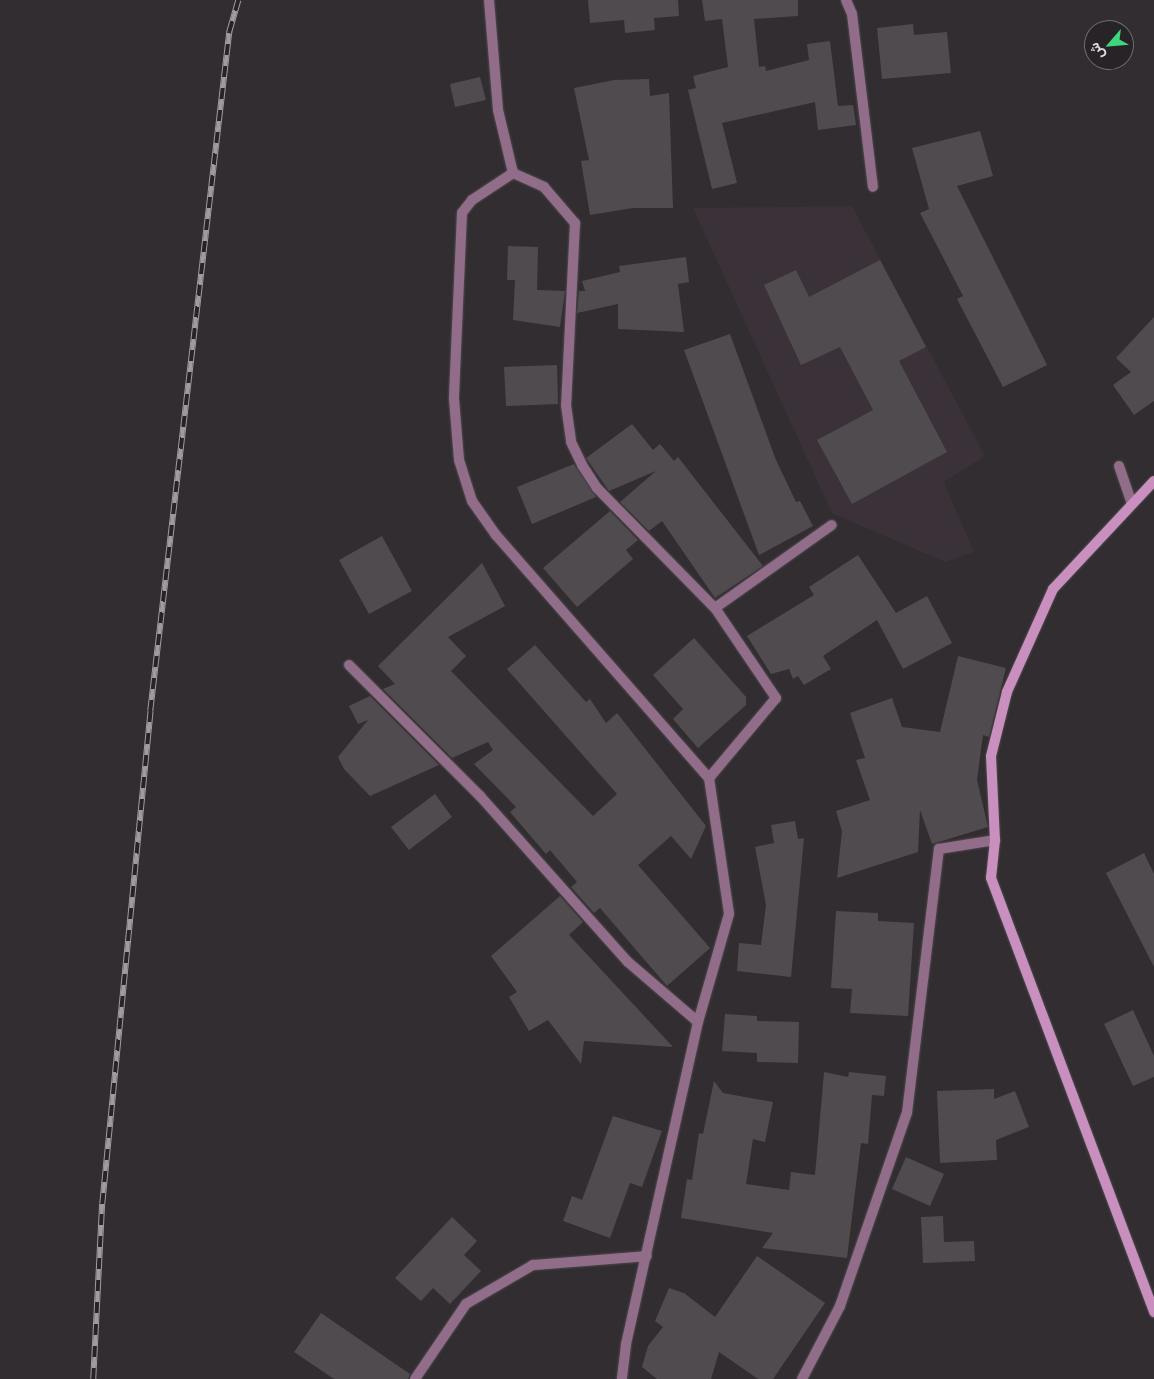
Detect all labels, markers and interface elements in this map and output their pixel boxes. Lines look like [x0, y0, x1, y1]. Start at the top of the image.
north arrow [1084, 20, 1134, 70]
text: ش [1084, 40, 1108, 63]

